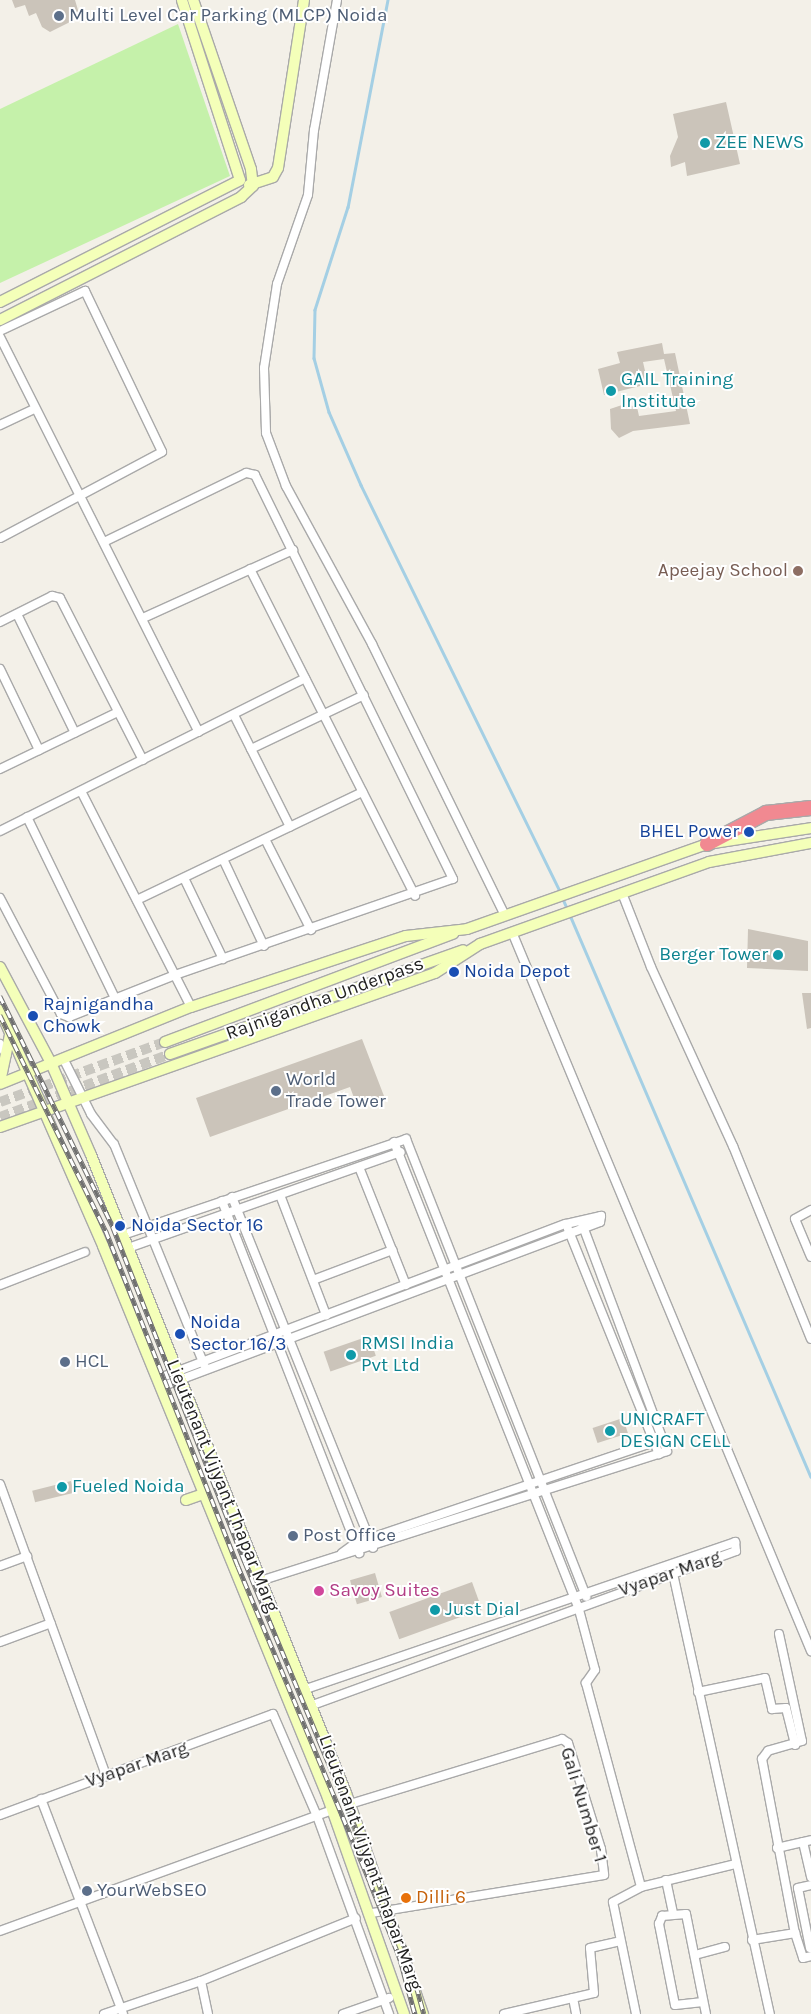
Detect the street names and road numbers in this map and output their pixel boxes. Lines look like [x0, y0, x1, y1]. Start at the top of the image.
street label: Rajnigandha Underpass [223, 953, 427, 1045]
street label: Lieutenant Vijyant Thapar Marg [161, 1356, 283, 1616]
street label: Vyapar Marg [616, 1546, 724, 1602]
street label: Lieutenant Vijyant Thapar Marg [313, 1732, 427, 1994]
street label: Vyapar Marg [83, 1737, 191, 1793]
street label: Gali Number 1 [555, 1745, 611, 1865]

